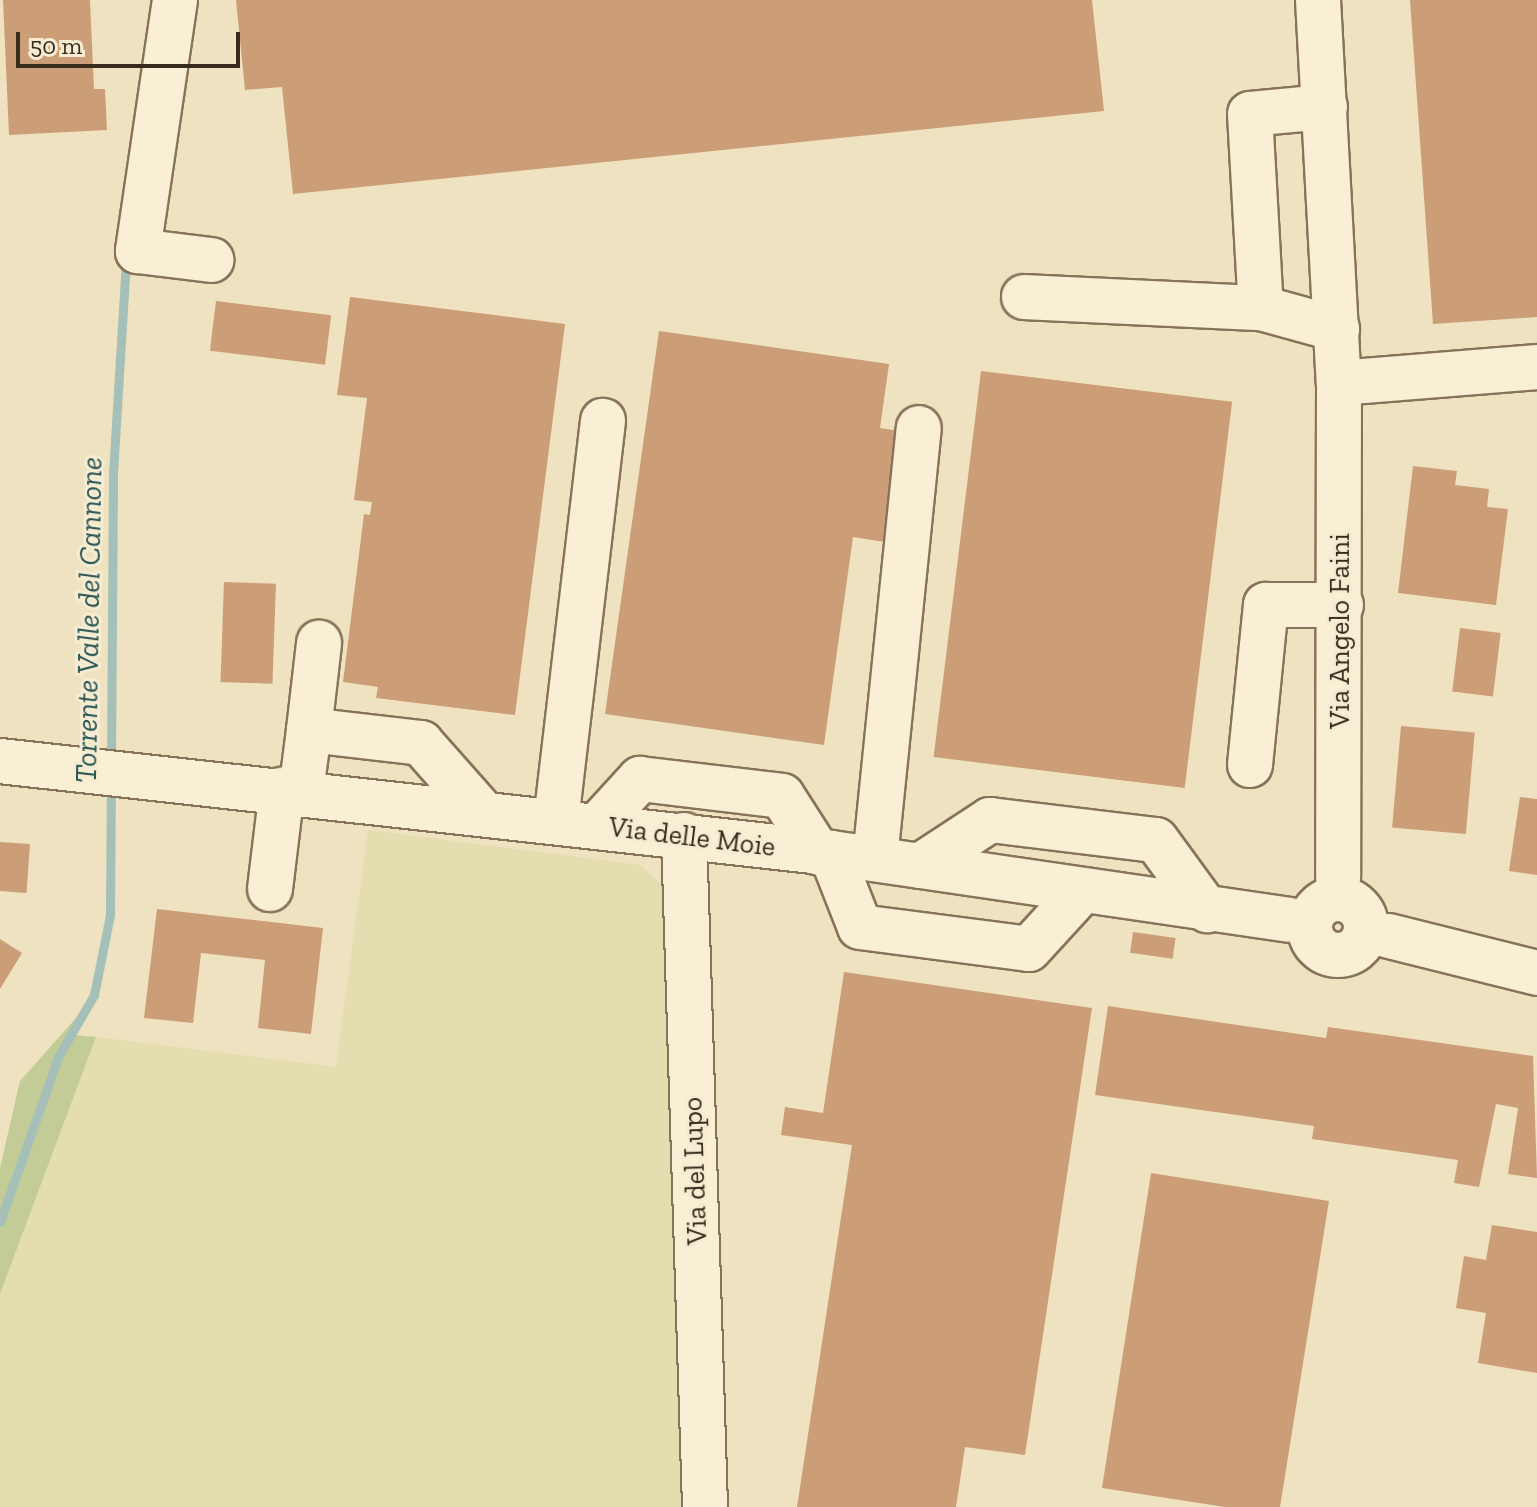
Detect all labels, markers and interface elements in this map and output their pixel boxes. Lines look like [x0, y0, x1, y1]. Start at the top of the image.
scale bar [20, 16, 244, 66]
text: 50 m [30, 31, 82, 60]
water label: Torrente Valle del Cannone [68, 456, 110, 784]
street label: Via Angelo Faini [1323, 533, 1357, 729]
street label: Via delle Moie [607, 810, 777, 864]
street label: Via del Lupo [676, 1096, 714, 1246]

